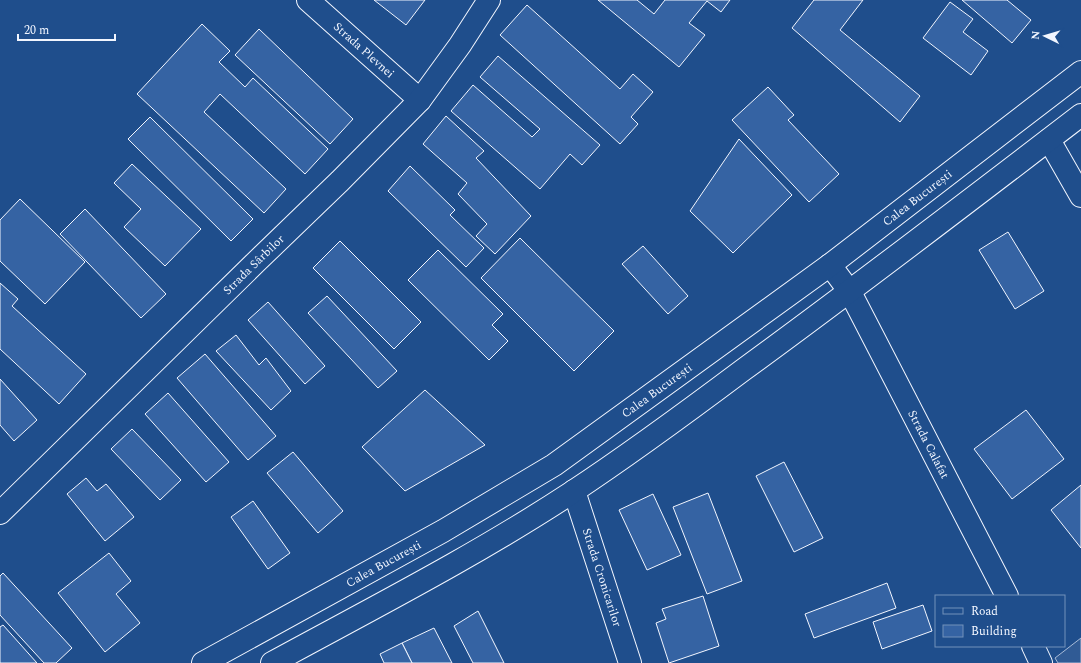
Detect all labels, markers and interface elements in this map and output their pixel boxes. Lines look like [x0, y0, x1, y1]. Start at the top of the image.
scale bar [18, 16, 115, 42]
north arrow [1025, 16, 1065, 56]
street label: Strada Plevnei [329, 17, 399, 83]
text: 20 m [24, 21, 49, 40]
text: N [1027, 30, 1044, 40]
street label: Calea București [878, 165, 956, 231]
street label: Strada Sârbilor [218, 230, 289, 299]
street label: Calea București [617, 358, 696, 423]
street label: Strada Calafat [903, 406, 954, 482]
street label: Strada Cronicarilor [577, 526, 627, 630]
street label: Calea București [342, 535, 425, 592]
legend [935, 595, 1065, 647]
text: Road [971, 602, 998, 621]
text: Building [971, 622, 1017, 641]

